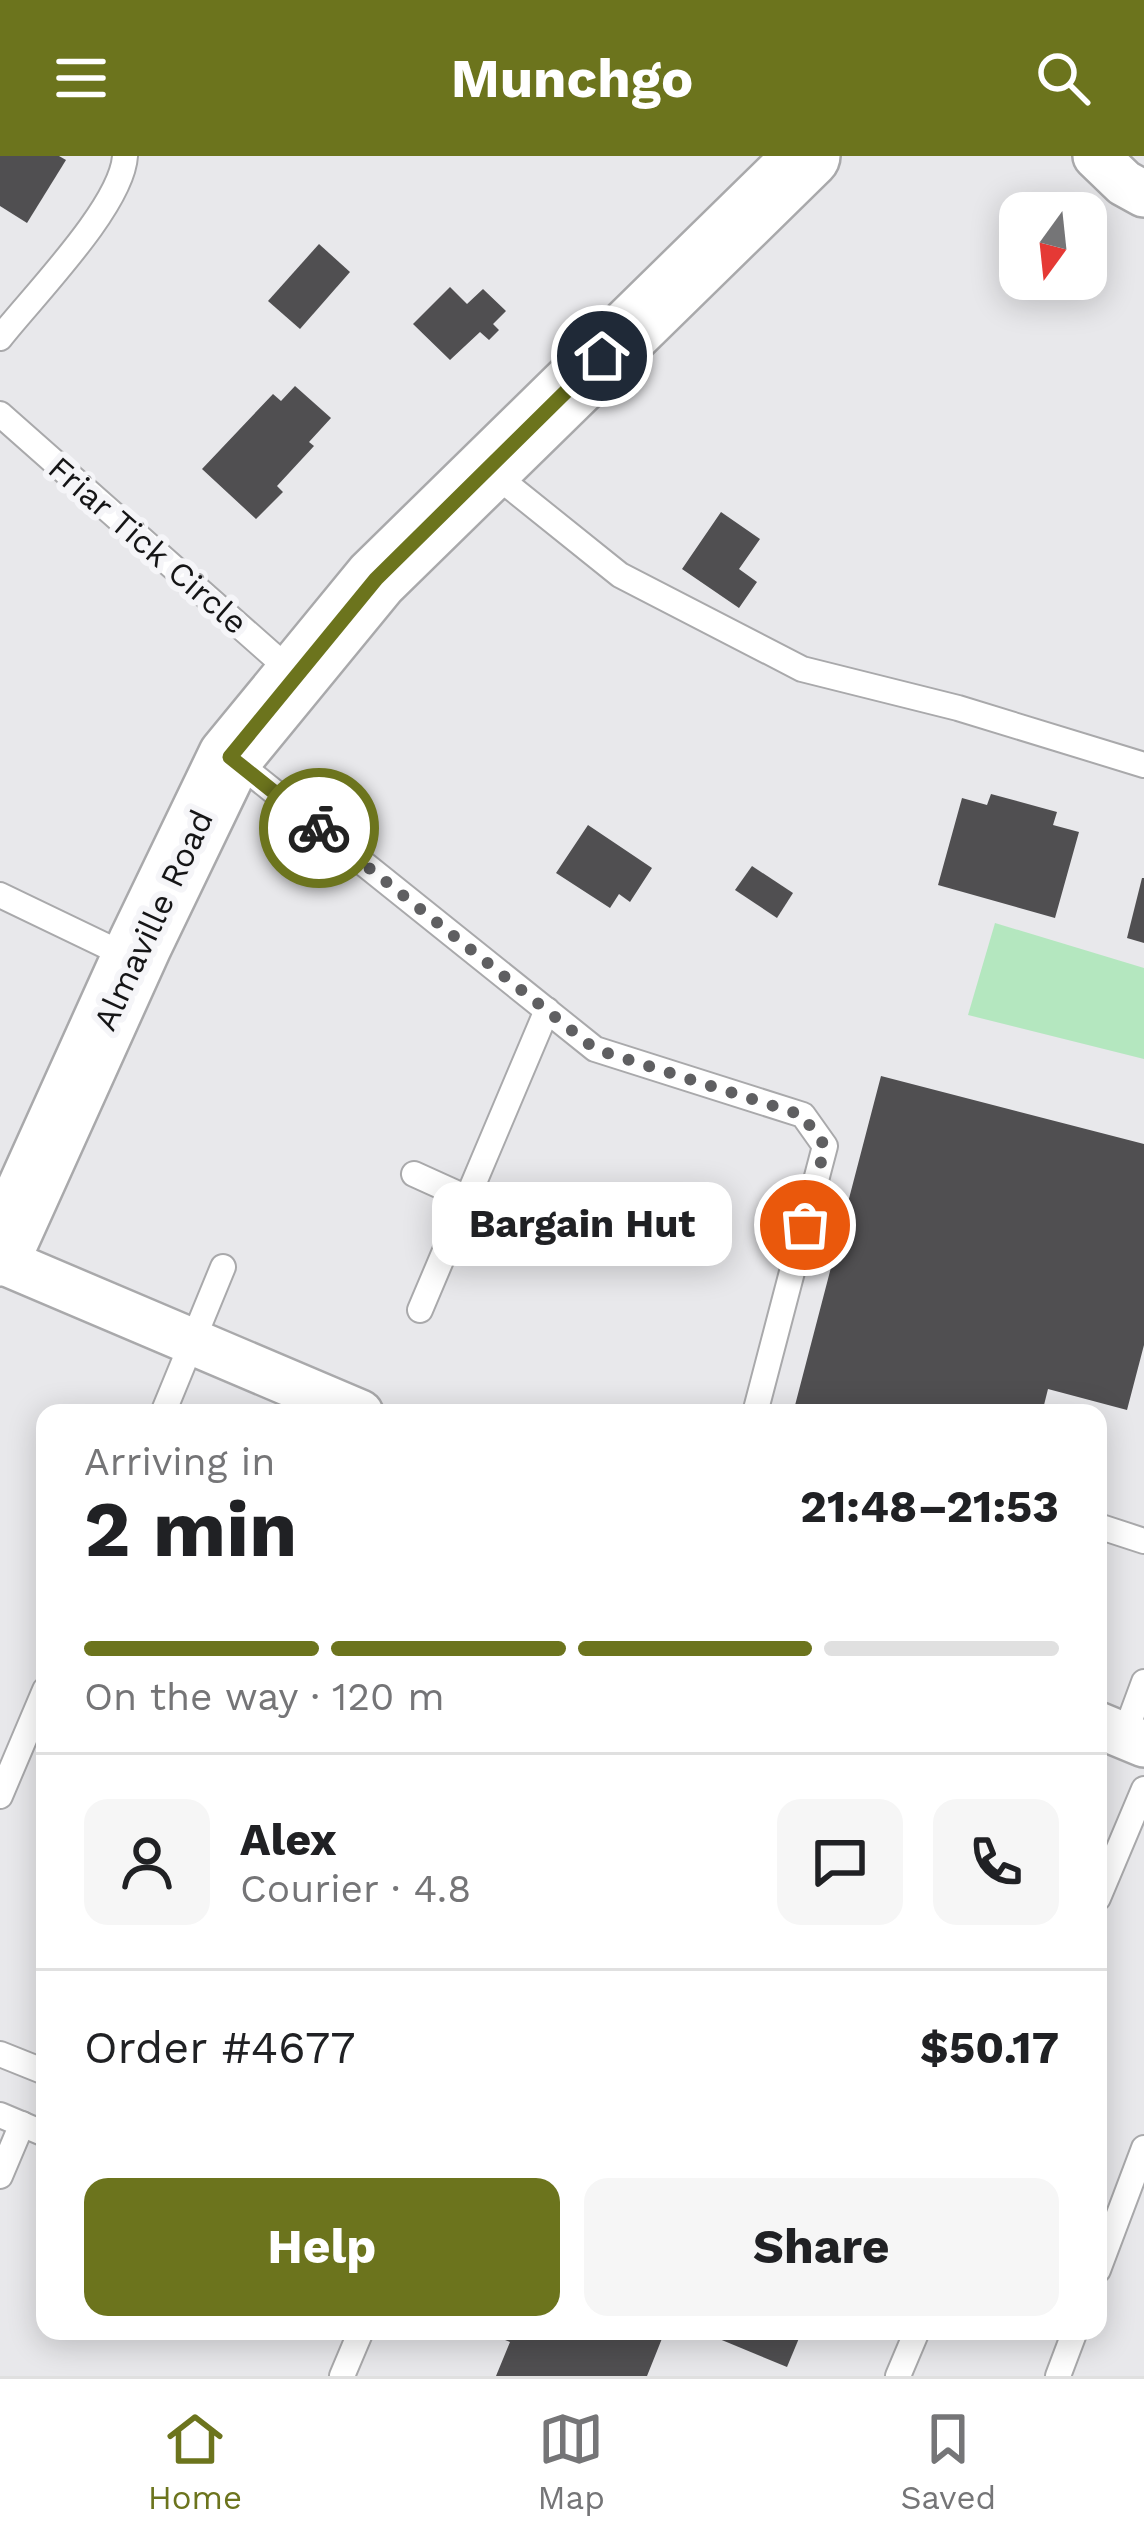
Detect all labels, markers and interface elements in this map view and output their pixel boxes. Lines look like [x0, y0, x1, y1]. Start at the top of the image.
icon: menu [48, 45, 114, 111]
icon: search [1030, 45, 1096, 111]
text: Munchgo [451, 47, 693, 110]
north arrow [999, 192, 1107, 300]
map controls [999, 192, 1107, 300]
pin [551, 305, 653, 407]
icon: home [569, 323, 635, 389]
street label: Friar Tick Circle [41, 448, 255, 642]
courier [259, 768, 379, 888]
icon: bike [286, 795, 352, 861]
street label: Almaville Road [85, 804, 221, 1036]
pin [754, 1174, 856, 1276]
callout: Bargain Hut [433, 1183, 733, 1267]
icon: bag [772, 1192, 838, 1258]
text: Bargain Hut [469, 1201, 695, 1246]
text: Arriving in [84, 1439, 275, 1484]
text: 21:48–21:53 [800, 1480, 1059, 1533]
text: 2 min [84, 1483, 297, 1575]
text: On the way · 120 m [84, 1674, 445, 1719]
button: person [84, 1799, 210, 1925]
button: chat [777, 1799, 903, 1925]
button: phone [933, 1799, 1059, 1925]
text: Alex [240, 1813, 337, 1866]
text: Courier · 4.8 [240, 1866, 471, 1911]
text: Order #4677 [84, 2021, 356, 2074]
text: $50.17 [920, 2021, 1059, 2074]
button: Help [84, 2178, 560, 2316]
button: Share [584, 2178, 1059, 2316]
tab: Home [148, 2406, 242, 2517]
tab: Map [538, 2406, 605, 2517]
tab: Saved [900, 2406, 996, 2517]

